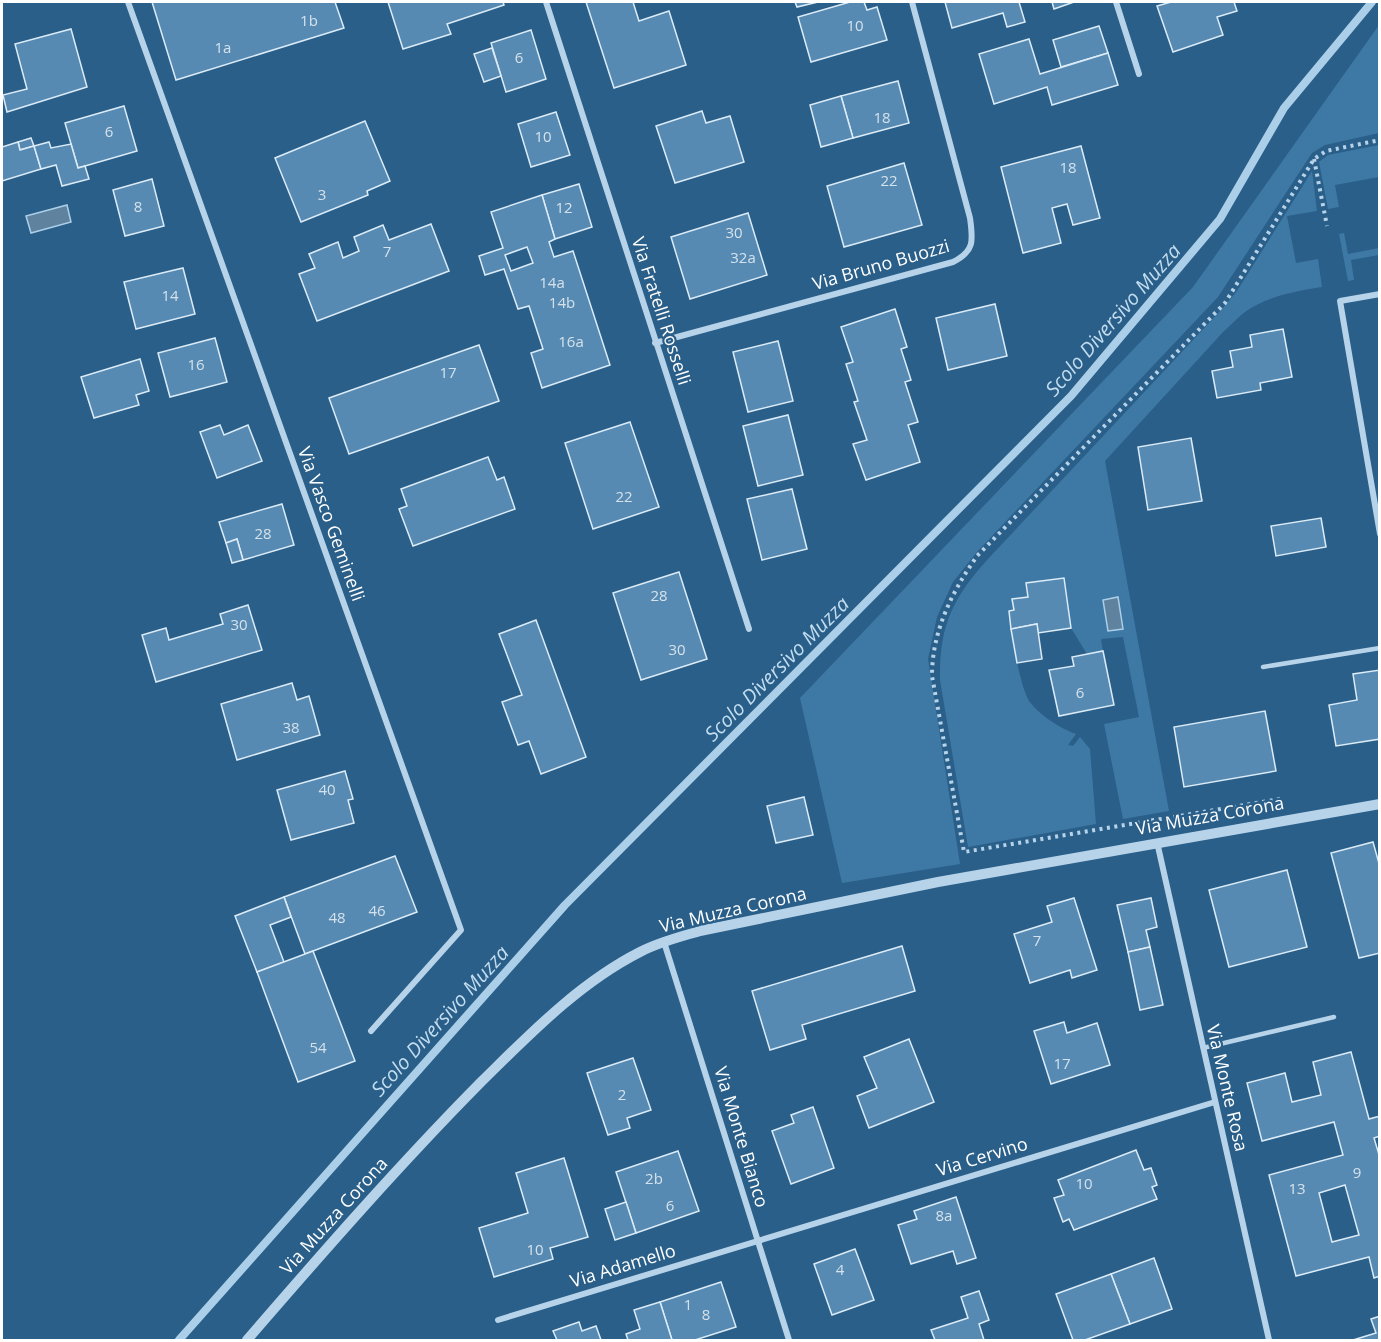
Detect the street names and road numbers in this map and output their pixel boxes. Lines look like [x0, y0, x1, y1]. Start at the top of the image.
street label: Via Bruno Buozzi [809, 233, 952, 295]
street label: Via Fratelli Rosselli [627, 234, 697, 388]
street label: Via Vasco Geminelli [293, 443, 371, 604]
street label: Via Muzza Corona [1134, 790, 1286, 840]
street label: Via Muzza Corona [657, 880, 809, 938]
street label: Via Monte Rosa [1202, 1022, 1254, 1154]
street label: Via Monte Bianco [709, 1063, 775, 1210]
street label: Via Cervino [933, 1131, 1030, 1181]
street label: Via Muzza Corona [274, 1152, 392, 1279]
street label: Via Adamello [567, 1238, 678, 1292]

